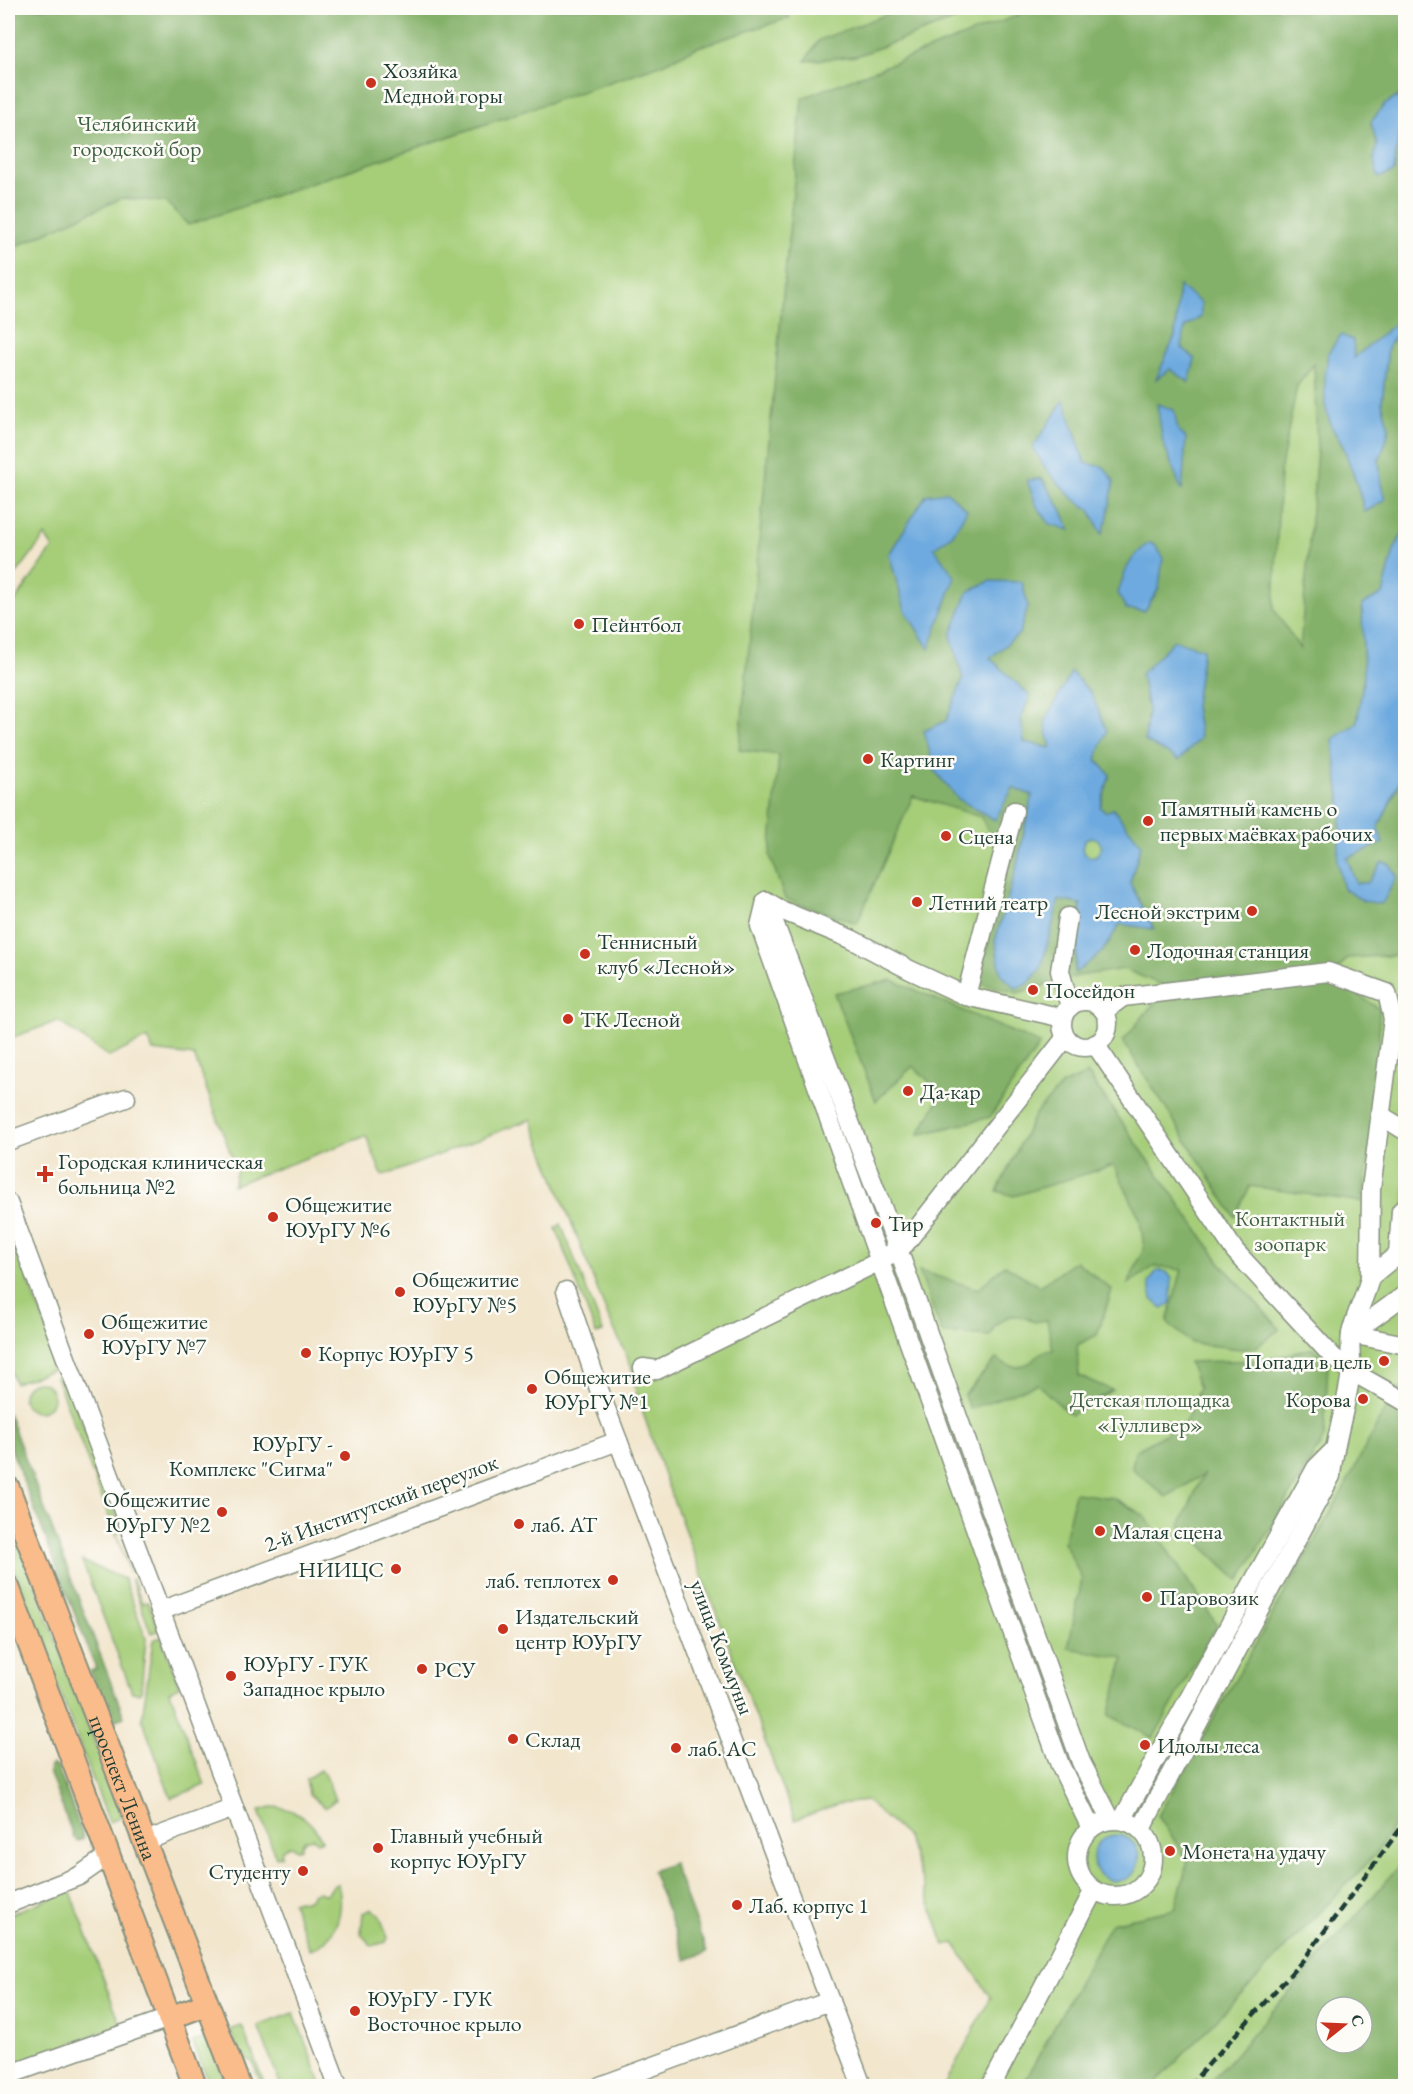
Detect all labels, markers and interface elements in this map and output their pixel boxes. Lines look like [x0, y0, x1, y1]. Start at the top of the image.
place label: Хозяйка Медной горы [382, 56, 503, 110]
marker: Хозяйка Медной горы [364, 76, 378, 90]
park label: Челябинский городской бор [73, 109, 201, 163]
place label: Пейнтбол [591, 610, 682, 639]
marker: Пейнтбол [572, 617, 586, 631]
place label: Картинг [880, 745, 955, 774]
marker: Картинг [861, 752, 875, 766]
place label: Памятный камень о первых маёвках рабочих [1160, 794, 1373, 848]
marker: Памятный камень о первых маёвках рабочих [1141, 814, 1155, 828]
place label: Сцена [958, 822, 1014, 851]
marker: Сцена [939, 829, 953, 843]
place label: Летний театр [929, 888, 1048, 917]
marker: Летний театр [910, 895, 924, 909]
place label: Лесной экстрим [1095, 897, 1240, 926]
marker: Лесной экстрим [1245, 904, 1259, 918]
place label: Теннисный клуб «Лесной» [597, 927, 735, 981]
place label: Лодочная станция [1147, 936, 1309, 965]
marker: Лодочная станция [1128, 943, 1142, 957]
marker: Теннисный клуб «Лесной» [578, 947, 592, 961]
place label: Посейдон [1045, 976, 1135, 1005]
marker: Посейдон [1026, 983, 1040, 997]
place label: ТК Лесной [580, 1005, 681, 1034]
marker: ТК Лесной [561, 1012, 575, 1026]
place label: Да-кар [920, 1077, 981, 1106]
marker: Да-кар [901, 1084, 915, 1098]
place label: Городская клиническая больница №2 [58, 1147, 263, 1201]
marker: Городская клиническая больница №2 [36, 1165, 54, 1183]
place label: Общежитие ЮУрГУ №6 [285, 1190, 392, 1244]
park label: Контактный зоопарк [1235, 1204, 1346, 1258]
place label: Тир [888, 1209, 924, 1238]
marker: Общежитие ЮУрГУ №6 [266, 1210, 280, 1224]
marker: Тир [869, 1216, 883, 1230]
place label: Общежитие ЮУрГУ №5 [412, 1265, 519, 1319]
marker: Общежитие ЮУрГУ №5 [393, 1285, 407, 1299]
place label: Общежитие ЮУрГУ №7 [101, 1307, 208, 1361]
marker: Общежитие ЮУрГУ №7 [82, 1327, 96, 1341]
place label: Корпус ЮУрГУ 5 [318, 1339, 474, 1368]
marker: Корпус ЮУрГУ 5 [299, 1346, 313, 1360]
place label: Попади в цель [1244, 1347, 1372, 1376]
marker: Попади в цель [1377, 1354, 1391, 1368]
place label: Общежитие ЮУрГУ №1 [544, 1362, 651, 1416]
marker: Общежитие ЮУрГУ №1 [525, 1382, 539, 1396]
park label: Детская площадка «Гулливер» [1070, 1385, 1230, 1439]
place label: Корова [1286, 1385, 1351, 1414]
marker: Корова [1356, 1392, 1370, 1406]
place label: ЮУрГУ - Комплекс "Сигма" [169, 1429, 333, 1483]
street label: 2-й Институтский переулок [260, 1447, 502, 1559]
marker: ЮУрГУ - Комплекс "Сигма" [338, 1449, 352, 1463]
place label: Общежитие ЮУрГУ №2 [103, 1485, 210, 1539]
marker: Общежитие ЮУрГУ №2 [215, 1505, 229, 1519]
place label: лаб. АТ [531, 1510, 597, 1539]
marker: лаб. АТ [512, 1517, 526, 1531]
place label: Малая сцена [1112, 1517, 1223, 1546]
marker: Малая сцена [1093, 1524, 1107, 1538]
place label: НИИЦС [298, 1555, 384, 1584]
marker: НИИЦС [389, 1562, 403, 1576]
place label: лаб. теплотех [486, 1566, 602, 1595]
marker: лаб. теплотех [606, 1573, 620, 1587]
street label: улица Коммуны [683, 1575, 761, 1719]
place label: Паровозик [1159, 1583, 1259, 1612]
marker: Паровозик [1140, 1590, 1154, 1604]
place label: Издательский центр ЮУрГУ [515, 1602, 642, 1656]
marker: Издательский центр ЮУрГУ [496, 1622, 510, 1636]
place label: ЮУрГУ - ГУК Западное крыло [243, 1649, 385, 1703]
place label: РСУ [434, 1655, 476, 1684]
marker: РСУ [415, 1662, 429, 1676]
marker: ЮУрГУ - ГУК Западное крыло [224, 1669, 238, 1683]
street label: проспект Ленина [83, 1711, 165, 1864]
place label: Склад [525, 1725, 581, 1754]
place label: Идолы леса [1157, 1731, 1260, 1760]
marker: Склад [506, 1732, 520, 1746]
place label: лаб. АС [688, 1734, 757, 1763]
marker: Идолы леса [1138, 1738, 1152, 1752]
marker: лаб. АС [669, 1741, 683, 1755]
place label: Главный учебный корпус ЮУрГУ [390, 1821, 543, 1875]
place label: Монета на удачу [1182, 1837, 1326, 1866]
marker: Главный учебный корпус ЮУрГУ [371, 1841, 385, 1855]
marker: Монета на удачу [1163, 1844, 1177, 1858]
place label: Студенту [209, 1857, 291, 1886]
marker: Студенту [296, 1864, 310, 1878]
place label: Лаб. корпус 1 [749, 1891, 869, 1920]
marker: Лаб. корпус 1 [730, 1898, 744, 1912]
place label: ЮУрГУ - ГУК Восточное крыло [367, 1984, 522, 2038]
north arrow [1314, 1995, 1374, 2055]
marker: ЮУрГУ - ГУК Восточное крыло [348, 2004, 362, 2018]
text: С [1346, 2012, 1370, 2029]

